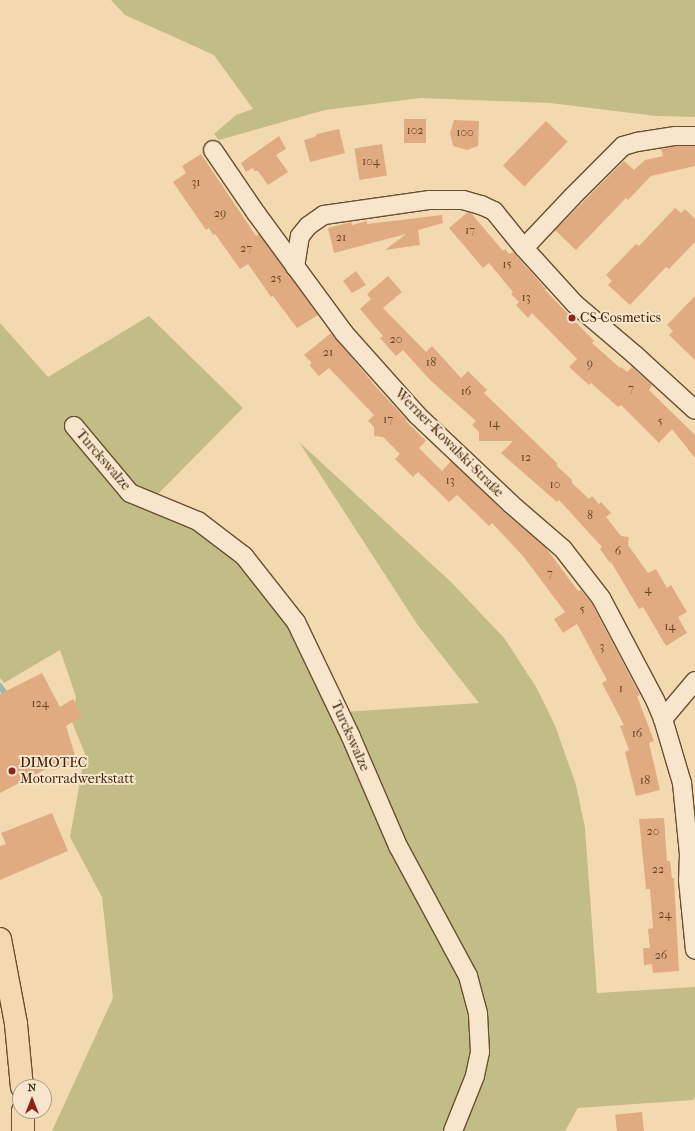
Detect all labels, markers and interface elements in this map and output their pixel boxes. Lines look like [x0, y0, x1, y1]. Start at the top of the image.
house number: 102 [406, 124, 424, 138]
house number: 100 [456, 126, 474, 140]
house number: 104 [362, 155, 380, 169]
house number: 31 [191, 176, 201, 190]
house number: 29 [214, 207, 226, 221]
house number: 17 [465, 224, 475, 238]
house number: 21 [336, 231, 346, 245]
house number: 27 [240, 242, 252, 256]
house number: 15 [502, 258, 512, 272]
house number: 25 [270, 272, 282, 286]
house number: 13 [521, 291, 531, 305]
place label: CS-Cosmetics [580, 310, 661, 326]
marker: CS-Cosmetics [567, 313, 577, 323]
house number: 20 [390, 333, 402, 347]
house number: 21 [323, 346, 333, 360]
house number: 18 [426, 356, 436, 370]
house number: 9 [587, 357, 593, 371]
house number: 7 [628, 382, 634, 396]
street label: Werner-Kowalski-Straße [391, 385, 507, 501]
house number: 16 [461, 385, 471, 399]
house number: 17 [383, 413, 393, 427]
house number: 5 [657, 415, 663, 429]
house number: 14 [488, 417, 500, 431]
street label: Turckswalze [72, 426, 134, 494]
house number: 12 [521, 451, 531, 465]
house number: 13 [445, 474, 455, 488]
house number: 10 [550, 478, 560, 492]
house number: 8 [587, 509, 593, 523]
house number: 6 [615, 545, 621, 559]
house number: 7 [547, 567, 553, 581]
house number: 4 [644, 583, 652, 597]
house number: 5 [579, 603, 585, 617]
house number: 14 [664, 620, 676, 634]
house number: 3 [600, 640, 604, 654]
house number: 1 [619, 682, 623, 696]
house number: 124 [31, 697, 49, 711]
street label: Turckswalze [327, 698, 373, 774]
house number: 16 [632, 727, 642, 741]
place label: DIMOTEC Motorradwerkstatt [20, 755, 134, 788]
marker: DIMOTEC Motorradwerkstatt [7, 766, 17, 776]
house number: 18 [640, 774, 650, 788]
house number: 20 [647, 825, 659, 839]
house number: 22 [652, 863, 664, 877]
house number: 24 [658, 908, 672, 922]
house number: 26 [655, 949, 667, 963]
north arrow [12, 1079, 52, 1119]
text: N [28, 1081, 36, 1094]

